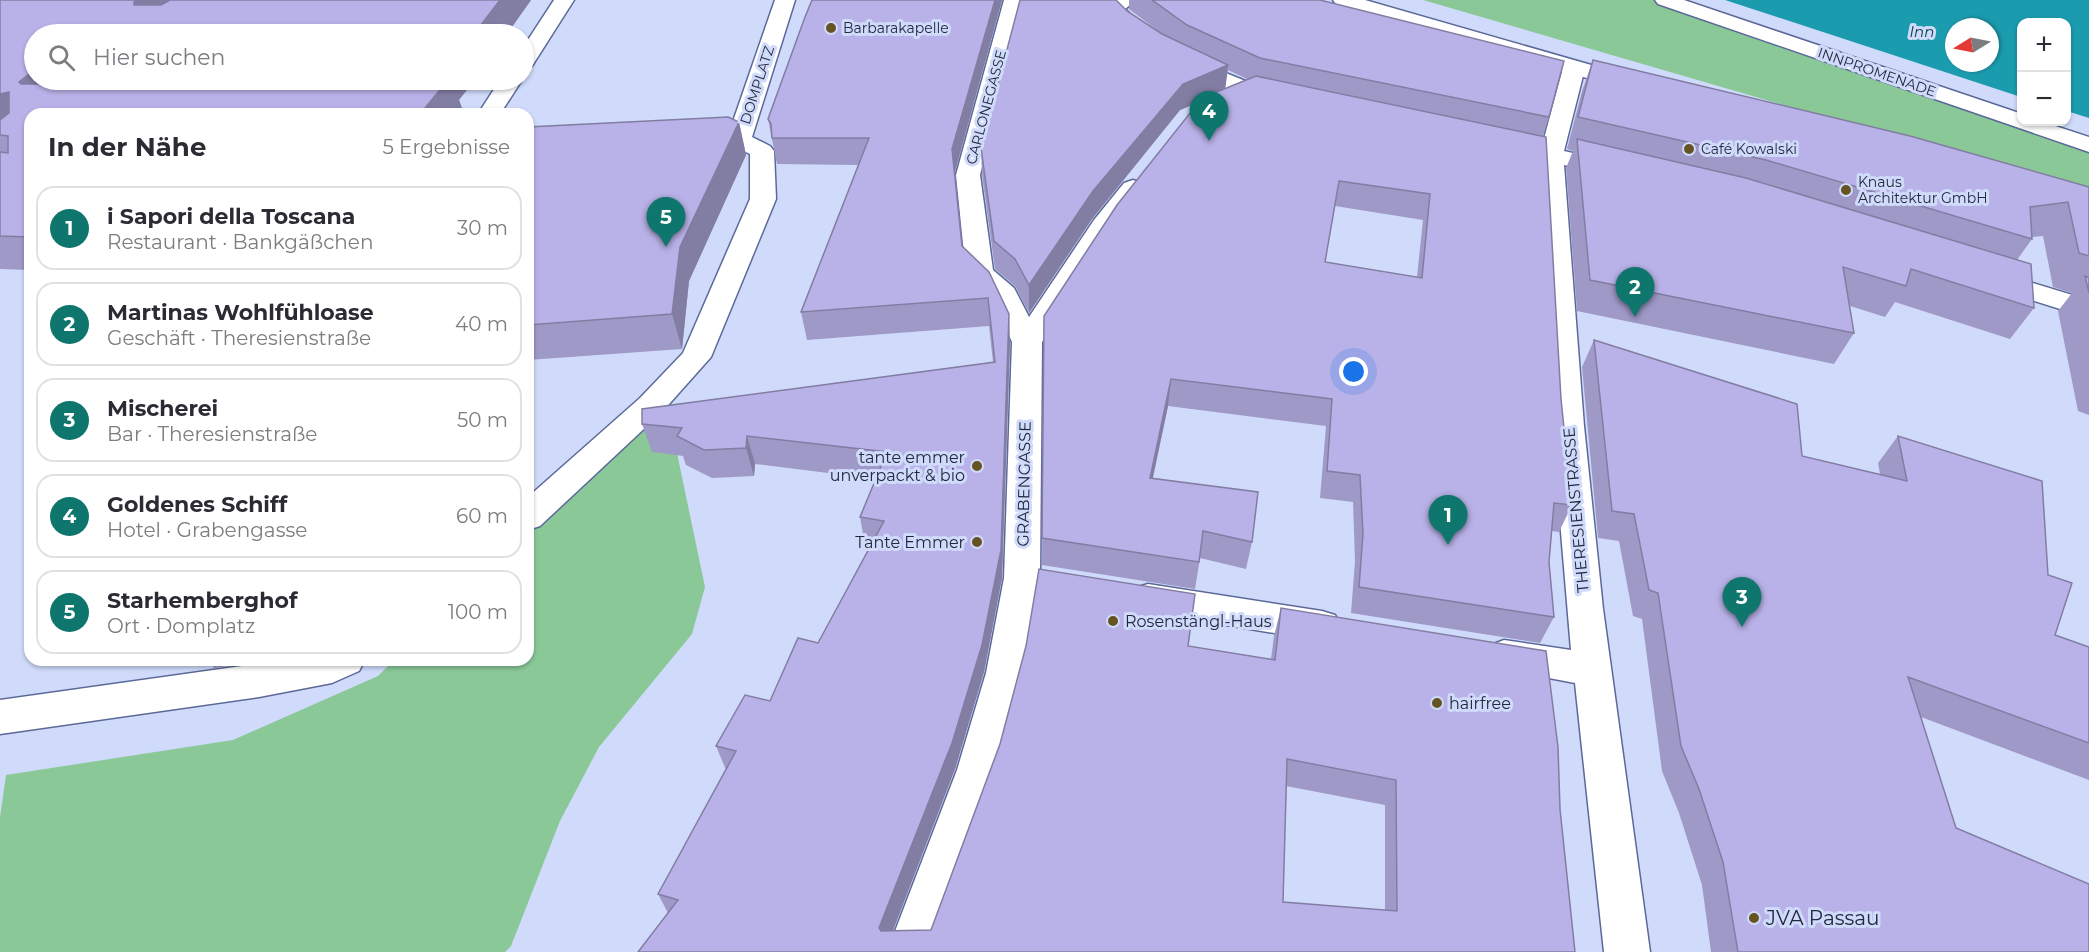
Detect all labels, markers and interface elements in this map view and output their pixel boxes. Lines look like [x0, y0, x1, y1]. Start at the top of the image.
north arrow [1945, 18, 1999, 72]
map controls [2017, 18, 2071, 126]
button: + [2017, 18, 2071, 72]
place label: Barbarakapelle [843, 19, 949, 37]
marker: Barbarakapelle [824, 21, 838, 35]
water label: Inn [1910, 22, 1934, 41]
search box [24, 24, 534, 90]
icon: search [45, 41, 78, 74]
street label: DOMPLATZ [736, 43, 778, 127]
street label: INNPROMENADE [1816, 43, 1938, 101]
text: Hier suchen [93, 44, 225, 71]
street label: CARLONEGASSE [962, 48, 1010, 166]
button: − [2017, 72, 2071, 126]
pin: 4 [1190, 92, 1228, 141]
text: In der Nähe [48, 131, 206, 163]
text: 5 Ergebnisse [382, 135, 510, 159]
place label: Café Kowalski [1701, 140, 1797, 158]
marker: Café Kowalski [1682, 142, 1696, 156]
place label: Knaus Architektur GmbH [1858, 173, 1988, 207]
marker: Knaus Architektur GmbH [1839, 183, 1853, 197]
pin: 5 [646, 198, 686, 247]
text: i Sapori della Toscana [107, 203, 355, 230]
text: 1 [66, 216, 73, 240]
text: 30 m [457, 216, 508, 240]
text: Restaurant · Bankgäßchen [107, 230, 373, 254]
pin: 2 [1616, 268, 1654, 317]
text: Martinas Wohlfühloase [107, 299, 374, 326]
text: 2 [64, 312, 75, 336]
text: 40 m [455, 312, 508, 336]
text: Geschäft · Theresienstraße [107, 326, 371, 350]
your location [1339, 357, 1368, 386]
text: Mischerei [107, 395, 218, 422]
text: 3 [64, 408, 75, 432]
text: 50 m [457, 408, 508, 432]
street label: GRABENGASSE [1013, 421, 1035, 547]
text: Bar · Theresienstraße [107, 422, 317, 446]
street label: THERESIENSTRASSE [1559, 427, 1593, 593]
place label: tante emmer unverpackt & bio [830, 448, 965, 485]
marker: tante emmer unverpackt & bio [970, 459, 984, 473]
text: Goldenes Schiff [107, 491, 287, 518]
pin: 1 [1428, 496, 1468, 545]
text: 4 [63, 504, 76, 528]
text: 60 m [456, 504, 508, 528]
text: Hotel · Grabengasse [107, 518, 307, 542]
place label: Tante Emmer [855, 533, 965, 552]
marker: Tante Emmer [970, 535, 984, 549]
pin: 3 [1722, 578, 1762, 627]
text: Starhemberghof [107, 587, 297, 614]
text: 5 [64, 600, 75, 624]
text: 100 m [448, 600, 508, 624]
place label: Rosenstängl-Haus [1125, 612, 1272, 631]
text: Ort · Domplatz [107, 614, 255, 638]
marker: Rosenstängl-Haus [1106, 614, 1120, 628]
place label: hairfree [1449, 694, 1511, 713]
marker: hairfree [1430, 696, 1444, 710]
place label: JVA Passau [1765, 906, 1879, 930]
marker: JVA Passau [1747, 911, 1761, 925]

